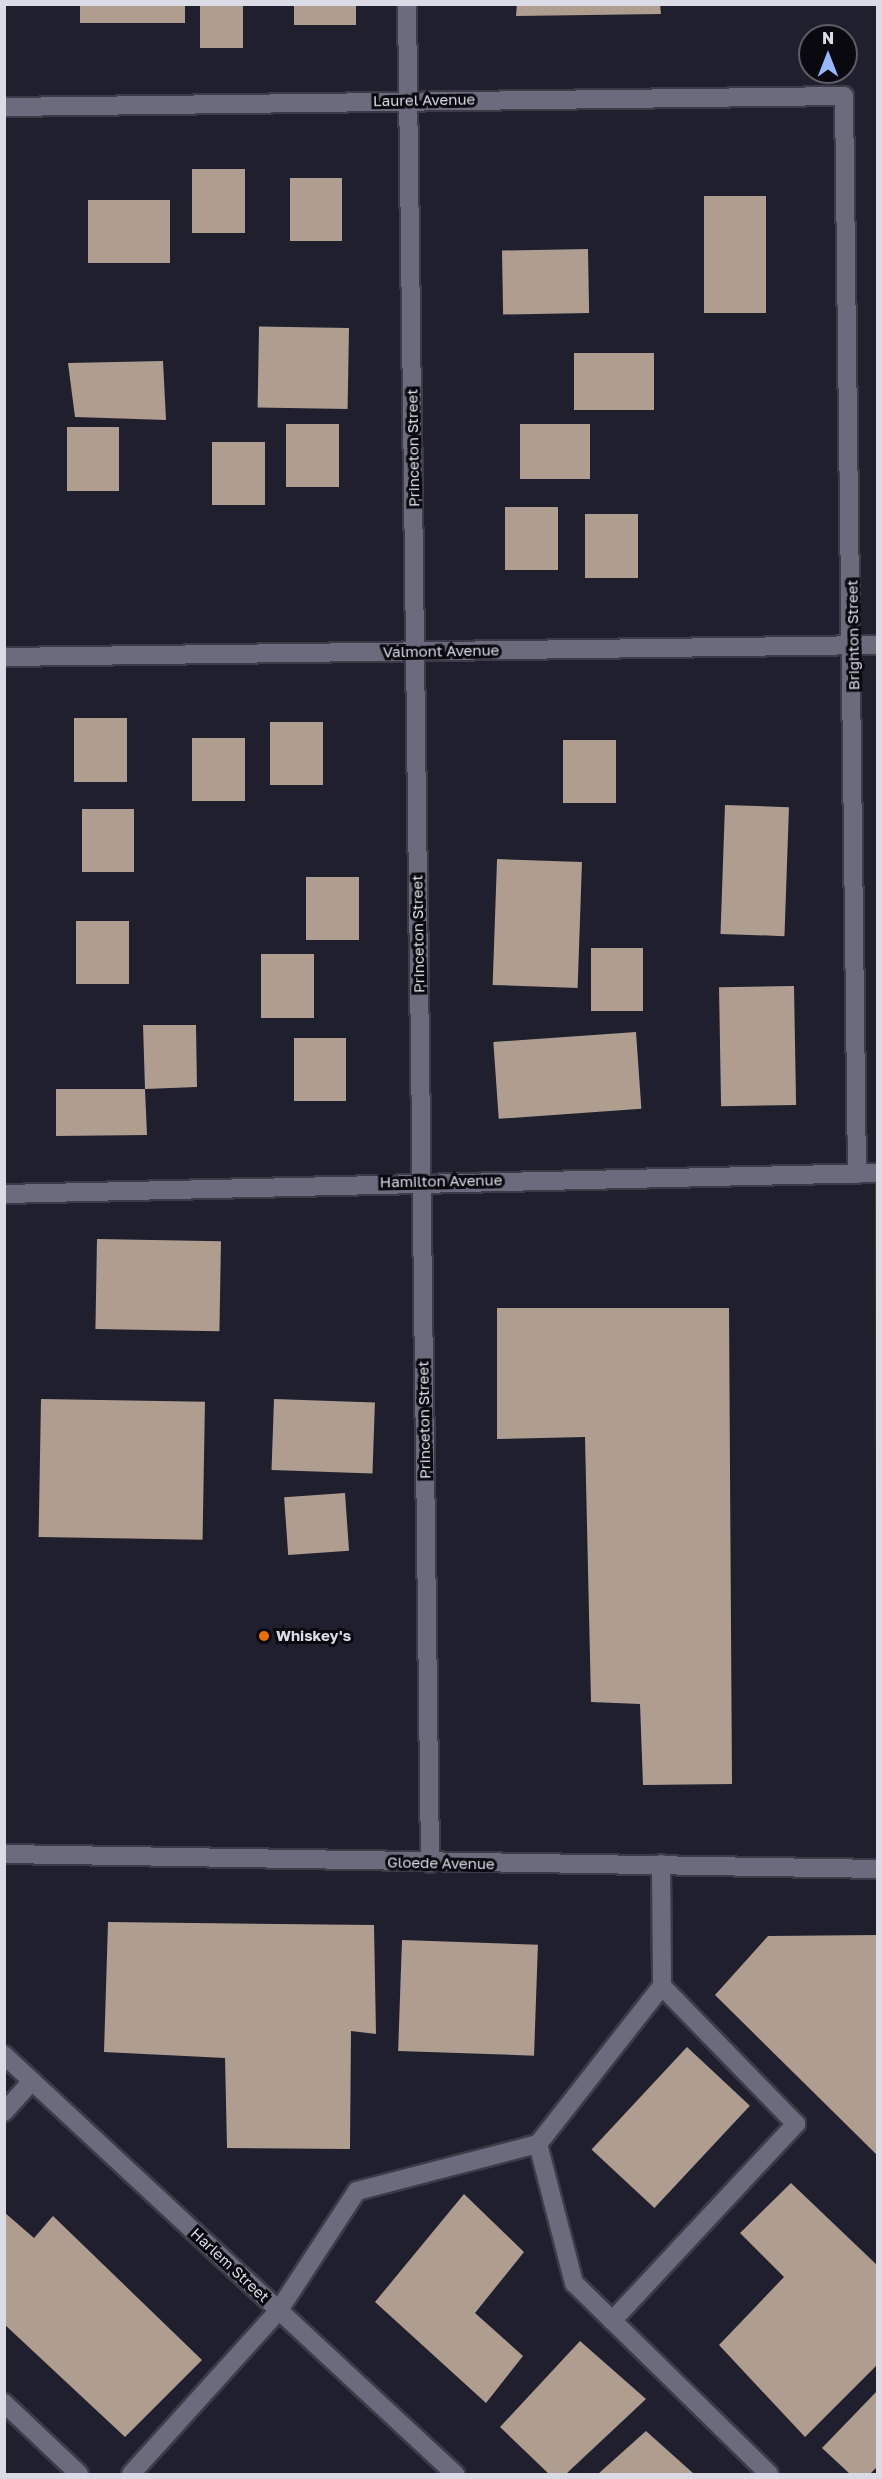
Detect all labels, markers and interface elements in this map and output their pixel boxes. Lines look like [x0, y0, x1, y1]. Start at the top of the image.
north arrow [798, 24, 858, 84]
text: N [822, 28, 834, 48]
street label: Laurel Avenue [373, 90, 475, 110]
street label: Princeton Street [403, 389, 423, 507]
street label: Brighton Street [843, 580, 863, 690]
street label: Valmont Avenue [383, 641, 499, 661]
street label: Princeton Street [408, 875, 428, 993]
street label: Hamilton Avenue [380, 1171, 502, 1191]
street label: Princeton Street [414, 1361, 434, 1479]
place label: Whiskey's [276, 1627, 351, 1645]
marker: Whiskey's [257, 1629, 271, 1643]
street label: Gloede Avenue [387, 1853, 495, 1873]
street label: Harlem Street [187, 2224, 273, 2306]

